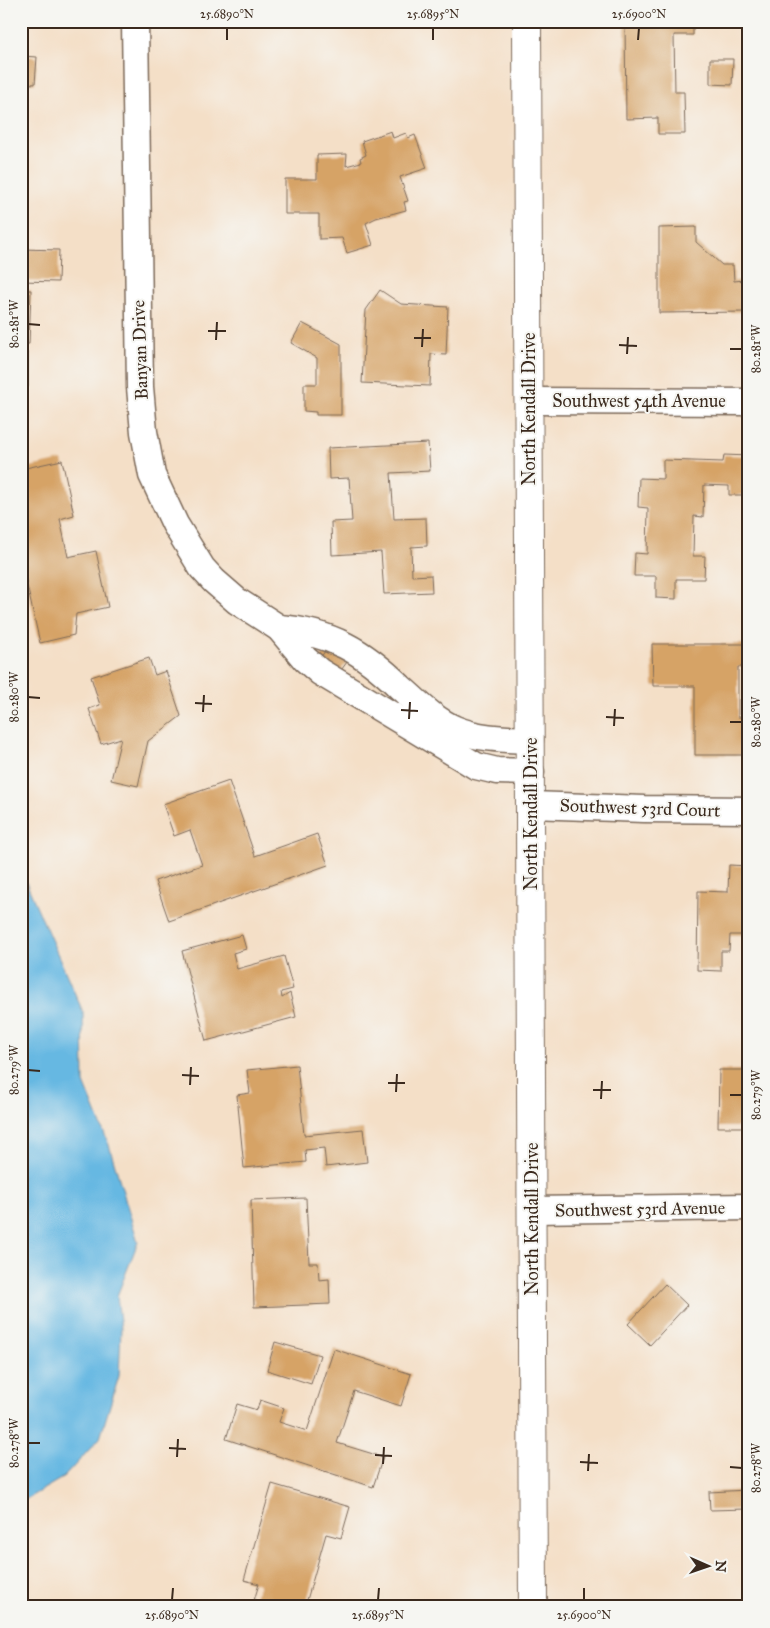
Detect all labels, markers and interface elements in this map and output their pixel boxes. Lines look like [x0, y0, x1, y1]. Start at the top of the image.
text: 25.6890°N [200, 7, 254, 21]
text: 25.6895°N [407, 7, 459, 21]
text: 25.6900°N [612, 7, 666, 21]
text: 80.281°W [7, 299, 21, 348]
street label: Banyan Drive [127, 300, 153, 400]
text: 80.281°W [749, 324, 763, 373]
street label: North Kendall Drive [518, 333, 540, 485]
street label: Southwest 54th Avenue [552, 390, 726, 412]
text: 80.280°W [7, 671, 21, 722]
text: 80.280°W [749, 696, 763, 747]
street label: North Kendall Drive [520, 738, 542, 890]
street label: Southwest 53rd Court [559, 794, 721, 822]
text: 80.279°W [7, 1044, 21, 1095]
text: 80.279°W [749, 1069, 763, 1120]
street label: North Kendall Drive [521, 1143, 543, 1295]
street label: Southwest 53rd Avenue [555, 1197, 725, 1221]
text: 80.278°W [7, 1417, 21, 1468]
text: 80.278°W [749, 1442, 763, 1493]
north arrow [682, 1540, 732, 1590]
text: N [712, 1560, 729, 1573]
text: 25.6890°N [145, 1608, 199, 1622]
text: 25.6895°N [352, 1608, 404, 1622]
text: 25.6900°N [557, 1608, 611, 1622]

